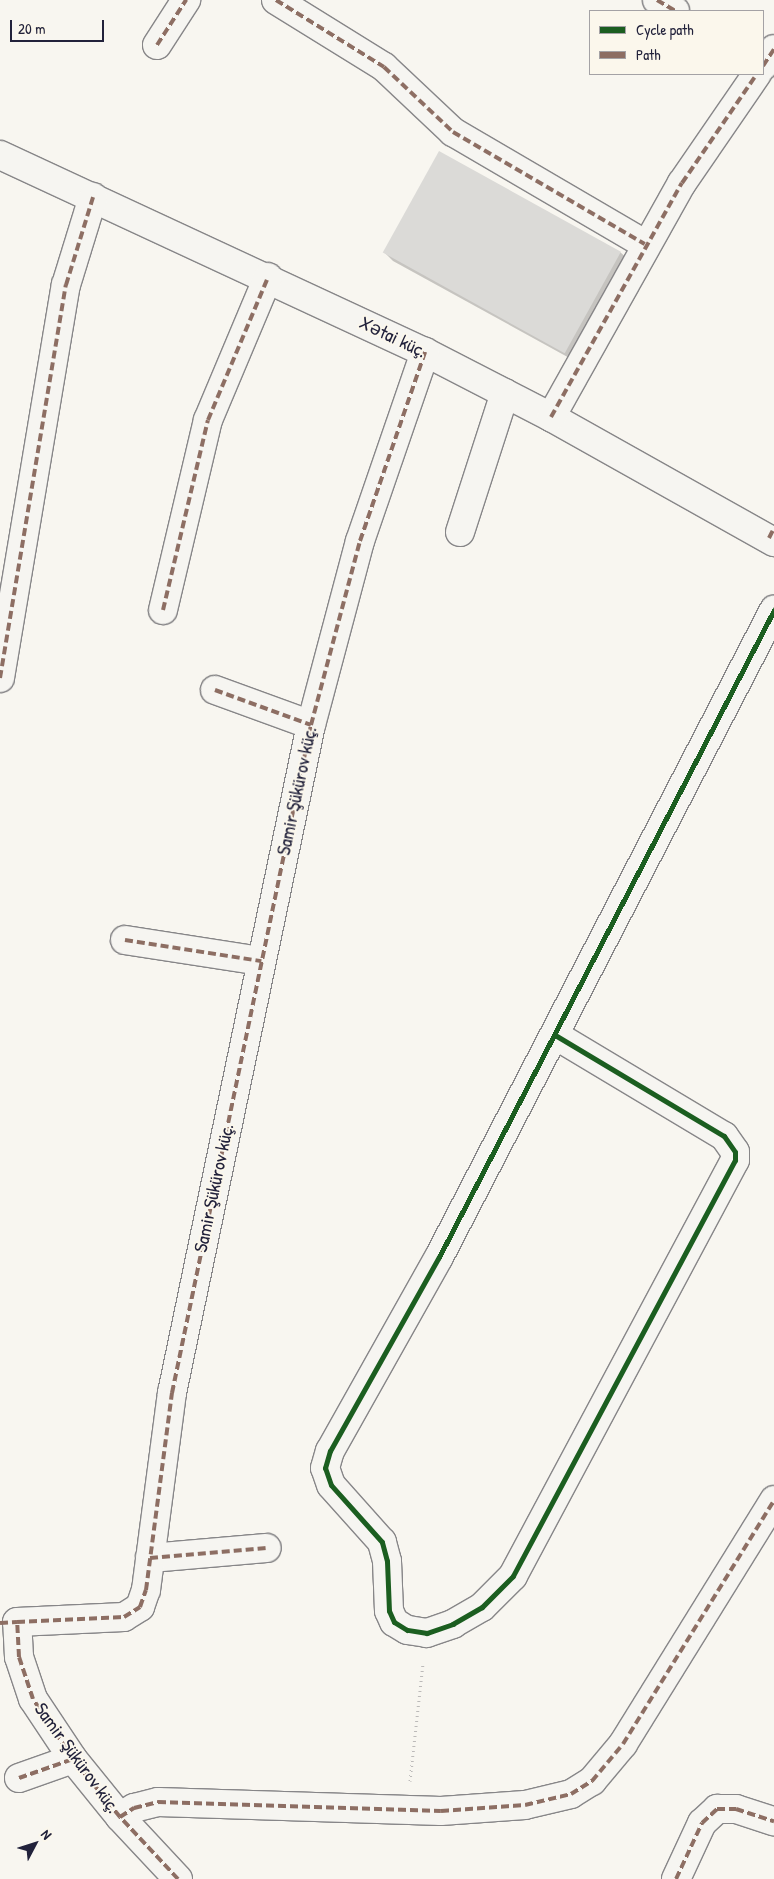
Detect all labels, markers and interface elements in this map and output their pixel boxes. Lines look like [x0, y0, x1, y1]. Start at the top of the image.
scale bar [12, 10, 106, 42]
legend [589, 10, 764, 75]
text: 20 m [18, 18, 45, 39]
text: Cycle path [636, 19, 694, 40]
text: Path [636, 44, 661, 65]
street label: Xətai küç. [356, 311, 430, 363]
street label: Samir Şükürov küç. [272, 725, 322, 857]
street label: Samir Şükürov küç. [189, 1122, 239, 1254]
street label: Samir Şükürov küç. [29, 1698, 125, 1818]
north arrow [10, 1819, 60, 1869]
text: N [37, 1825, 57, 1843]

